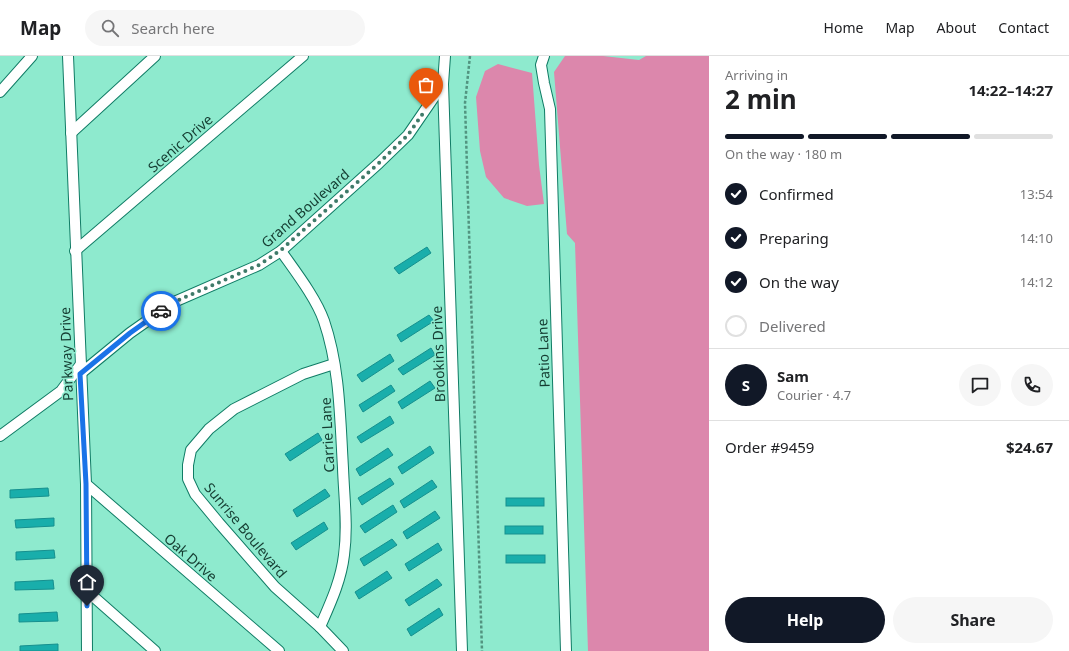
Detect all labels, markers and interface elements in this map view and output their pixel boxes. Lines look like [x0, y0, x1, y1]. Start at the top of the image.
search box [85, 10, 365, 46]
text: Map [20, 15, 61, 41]
icon: search [99, 17, 121, 39]
text: Search here [131, 18, 215, 38]
text: Home [824, 18, 863, 37]
text: Map [885, 18, 915, 37]
text: About [937, 18, 976, 37]
text: Contact [998, 18, 1049, 37]
text: Arriving in [725, 66, 788, 84]
pin [409, 68, 443, 109]
icon: bag [415, 74, 437, 96]
text: 14:22–14:27 [968, 80, 1053, 100]
text: 2 min [725, 81, 797, 117]
street label: Scenic Drive [144, 110, 216, 176]
text: On the way · 180 m [725, 145, 842, 163]
street label: Grand Boulevard [257, 164, 353, 252]
icon: check [725, 183, 747, 205]
text: Confirmed [759, 184, 834, 204]
text: 13:54 [1020, 185, 1053, 203]
icon: check [725, 227, 747, 249]
text: Preparing [759, 228, 829, 248]
text: 14:10 [1020, 229, 1053, 247]
icon: check [725, 271, 747, 293]
text: On the way [759, 272, 839, 292]
text: 14:12 [1020, 273, 1053, 291]
courier [141, 291, 181, 331]
icon: car [150, 300, 172, 322]
street label: Brookins Drive [427, 305, 449, 402]
street label: Parkway Drive [55, 307, 77, 401]
text: Delivered [759, 316, 826, 336]
street label: Patio Lane [532, 318, 554, 388]
button: chat [959, 364, 1001, 406]
button: phone [1011, 364, 1053, 406]
text: Sam [777, 366, 809, 386]
text: S [742, 375, 750, 395]
text: Courier · 4.7 [777, 386, 851, 404]
street label: Carrie Lane [316, 397, 338, 473]
text: Order #9459 [725, 437, 814, 457]
text: $24.67 [1006, 437, 1053, 457]
street label: Sunrise Boulevard [200, 478, 292, 582]
street label: Oak Drive [160, 529, 222, 585]
pin [70, 565, 104, 606]
icon: home [76, 571, 98, 593]
button: Help [725, 597, 885, 643]
button: Share [893, 597, 1053, 643]

